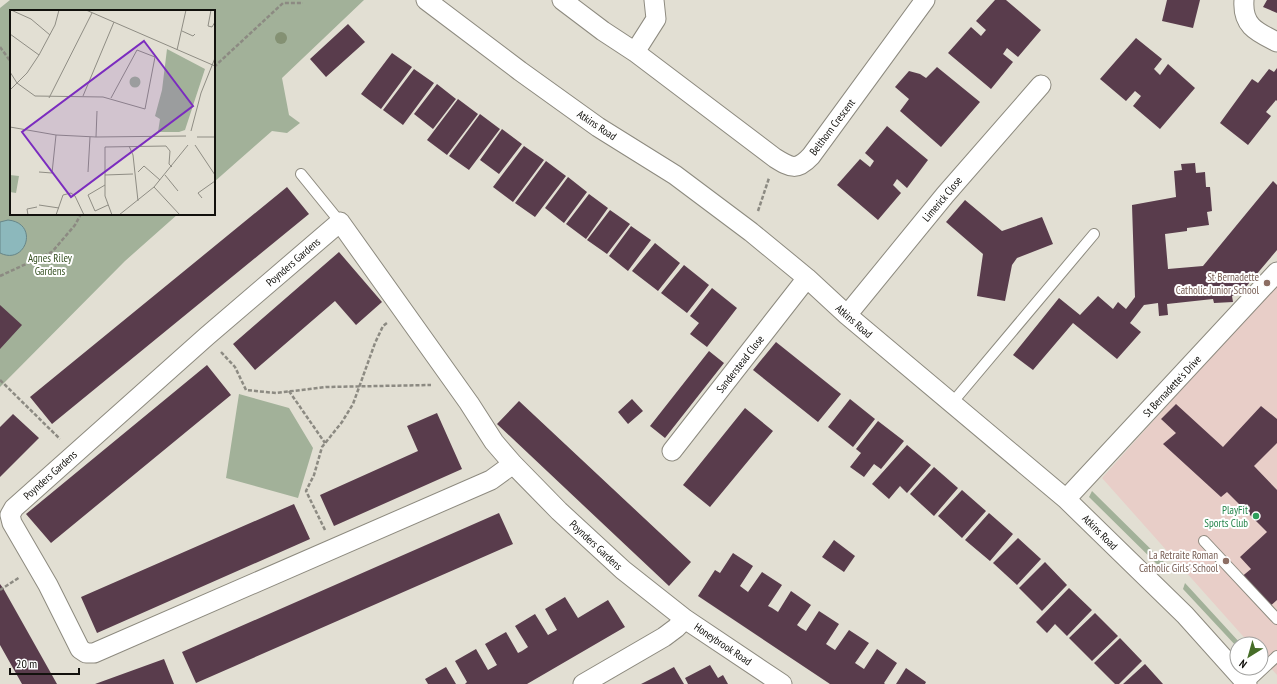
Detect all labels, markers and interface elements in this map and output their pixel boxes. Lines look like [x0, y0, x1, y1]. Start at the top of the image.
inset map [10, 10, 215, 215]
street label: Belthorn Crescent [806, 96, 858, 158]
street label: Atkins Road [575, 107, 620, 143]
street label: Limerick Close [919, 173, 965, 225]
street label: Poynders Gardens [263, 234, 323, 289]
park label: Agnes Riley Gardens [28, 251, 73, 278]
place label: St Bernadette Catholic Junior School [1176, 270, 1259, 297]
marker: St Bernadette Catholic Junior School [1262, 278, 1272, 288]
street label: Atkins Road [833, 301, 876, 341]
street label: Sanderstead Close [713, 332, 767, 396]
street label: St Bernadette's Drive [1140, 352, 1204, 420]
street label: Poynders Gardens [20, 447, 80, 503]
place label: PlayFit Sports Club [1204, 503, 1248, 530]
street label: Atkins Road [1079, 511, 1121, 553]
marker: PlayFit Sports Club [1251, 511, 1261, 521]
street label: Poynders Gardens [567, 517, 626, 573]
place label: La Retraite Roman Catholic Girls' School [1139, 548, 1218, 575]
marker: La Retraite Roman Catholic Girls' School [1221, 556, 1231, 566]
street label: Honeybrook Road [692, 620, 755, 668]
north arrow [1229, 636, 1269, 676]
scale bar [10, 650, 79, 676]
text: 20 m [16, 656, 37, 671]
text: N [1236, 657, 1250, 671]

